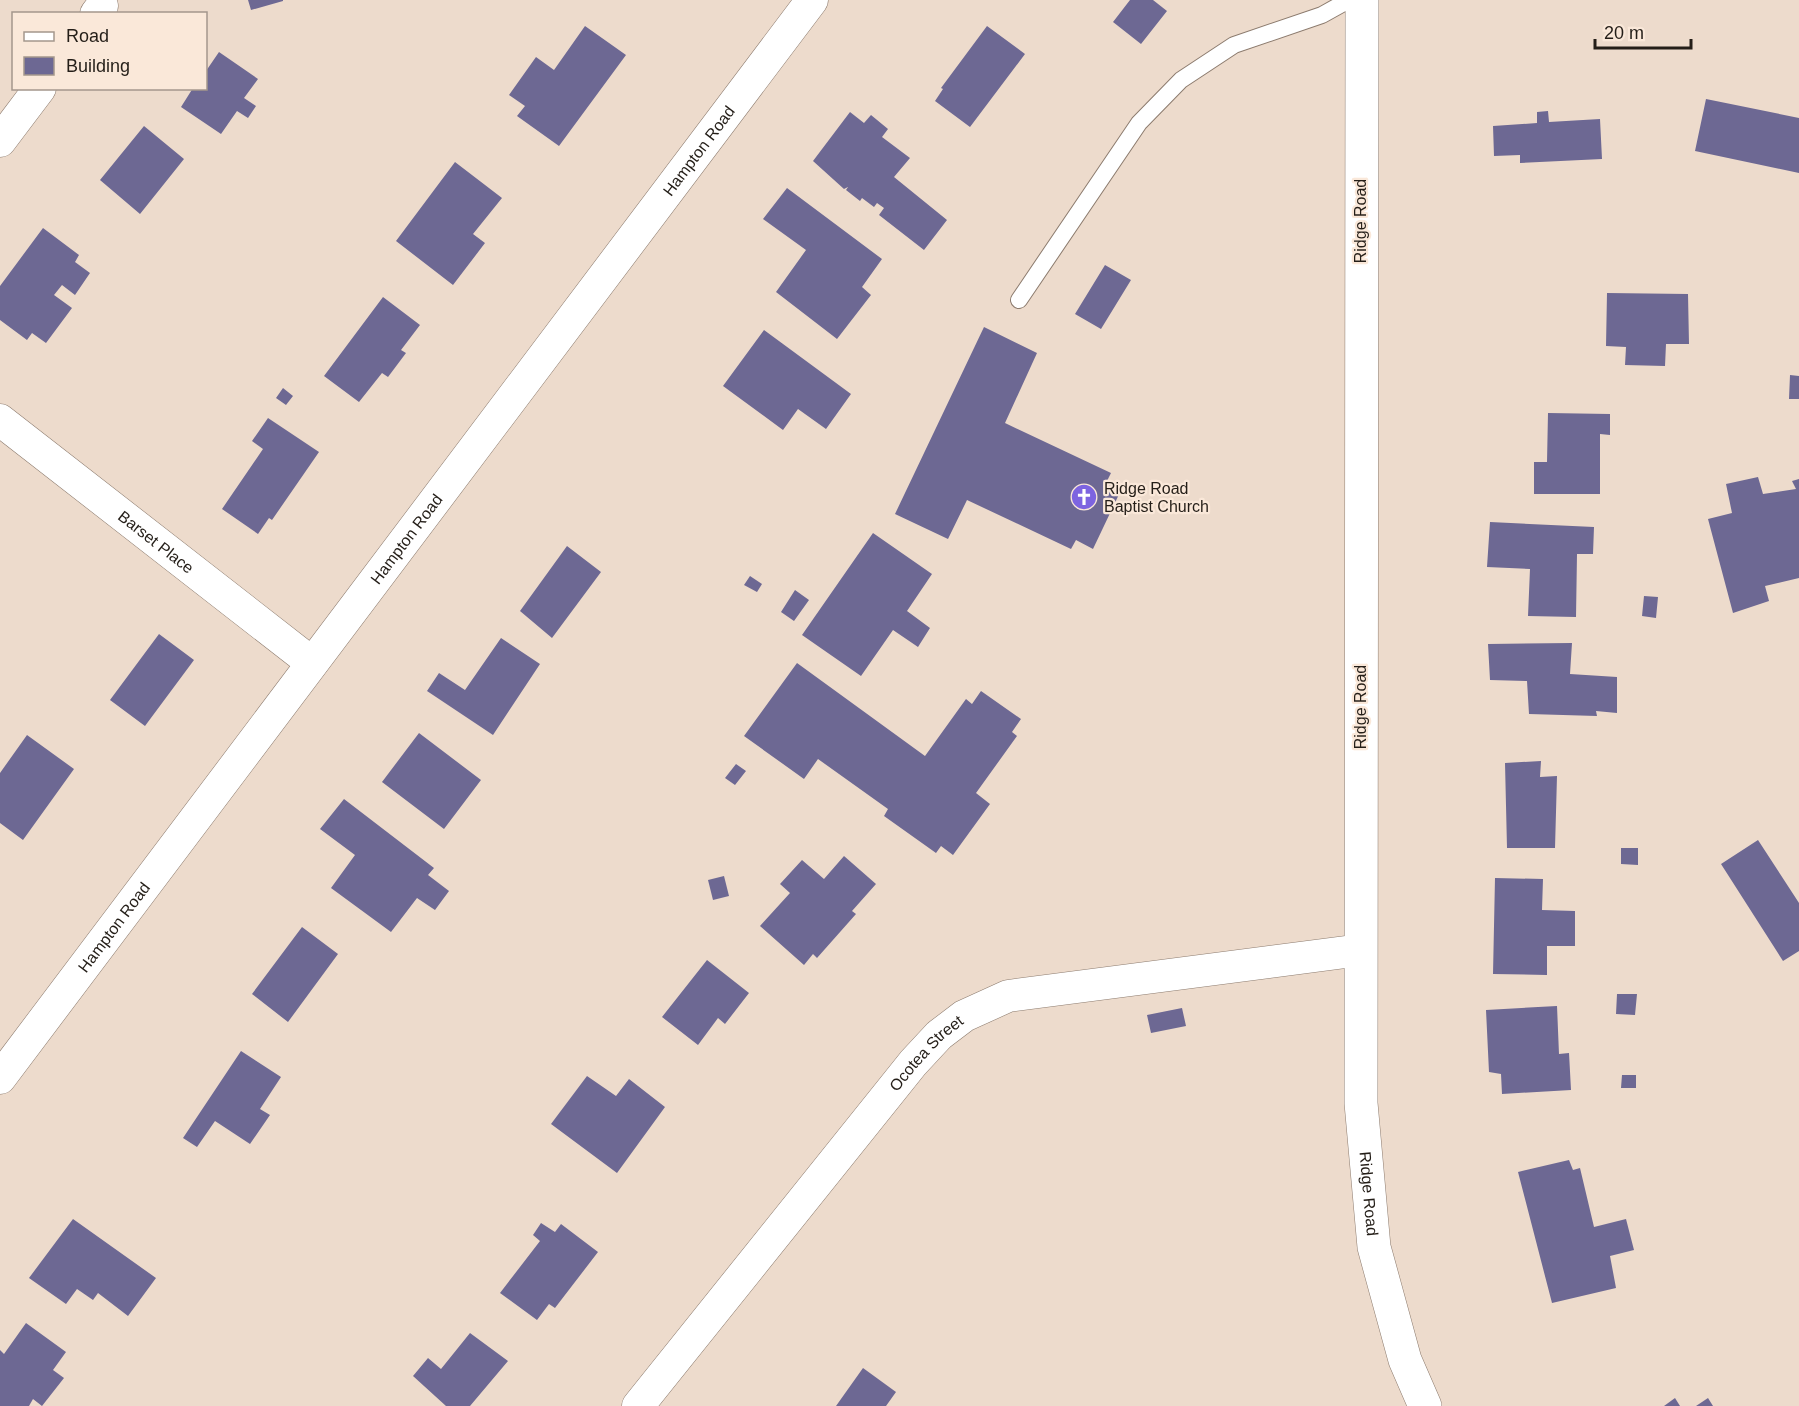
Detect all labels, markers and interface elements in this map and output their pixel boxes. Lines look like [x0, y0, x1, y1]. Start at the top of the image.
legend [12, 12, 207, 90]
scale bar [1595, 12, 1691, 50]
text: 20 m [1604, 23, 1644, 43]
text: Road [66, 26, 109, 46]
text: Building [66, 56, 130, 76]
street label: Hampton Road [660, 103, 738, 199]
street label: Ridge Road [1352, 179, 1369, 263]
place label: Ridge Road Baptist Church [1104, 480, 1209, 515]
church icon: Ridge Road Baptist Church [1069, 482, 1099, 512]
street label: Hampton Road [367, 491, 446, 587]
street label: Barset Place [115, 507, 197, 577]
street label: Ridge Road [1352, 665, 1369, 749]
street label: Hampton Road [75, 879, 153, 975]
street label: Ocotea Street [886, 1012, 967, 1094]
street label: Ridge Road [1356, 1151, 1381, 1237]

